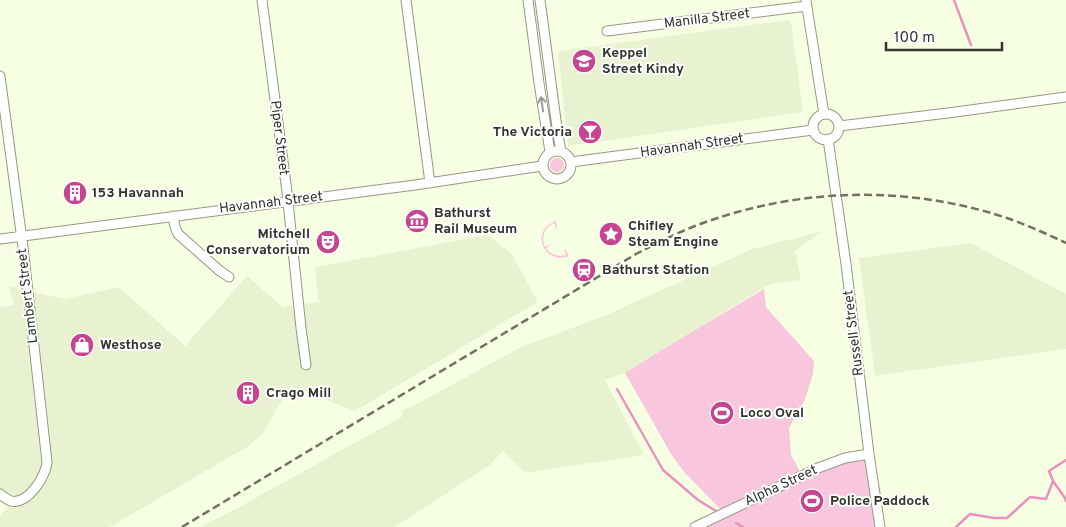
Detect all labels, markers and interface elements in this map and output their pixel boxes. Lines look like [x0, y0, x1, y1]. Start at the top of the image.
street label: Manilla Street [663, 5, 751, 33]
scale bar [886, 20, 1002, 52]
text: 100 m [894, 29, 935, 48]
place label: Keppel Street Kindy [602, 45, 684, 78]
school or university icon: Keppel Street Kindy [571, 48, 597, 74]
one-way arrow [537, 97, 547, 113]
street label: Piper Street [266, 100, 292, 176]
bar icon: The Victoria [577, 119, 603, 145]
place label: The Victoria [493, 124, 572, 141]
street label: Havannah Street [639, 130, 745, 162]
building icon: 153 Havannah [62, 180, 88, 206]
place label: 153 Havannah [92, 185, 184, 202]
street label: Havannah Street [218, 188, 324, 218]
place label: Bathurst Rail Museum [434, 205, 517, 238]
museum icon: Bathurst Rail Museum [404, 208, 430, 234]
place label: Chifley Steam Engine [628, 218, 719, 251]
place icon: Chifley Steam Engine [598, 221, 624, 247]
place label: Mitchell Conservatorium [206, 226, 310, 259]
theatre icon: Mitchell Conservatorium [315, 229, 341, 255]
street label: Lambert Street [14, 247, 42, 345]
station icon: Bathurst Station [571, 257, 597, 283]
place label: Bathurst Station [602, 262, 709, 279]
street label: Russell Street [840, 289, 868, 377]
shop icon: Westhose [69, 332, 95, 358]
place label: Westhose [100, 337, 162, 354]
building icon: Crago Mill [235, 380, 261, 406]
place label: Crago Mill [266, 385, 331, 402]
sports icon: Loco Oval [709, 400, 735, 426]
place label: Loco Oval [740, 405, 804, 422]
street label: Alpha Street [742, 462, 820, 510]
sports icon: Police Paddock [799, 488, 825, 514]
place label: Police Paddock [830, 493, 930, 510]

